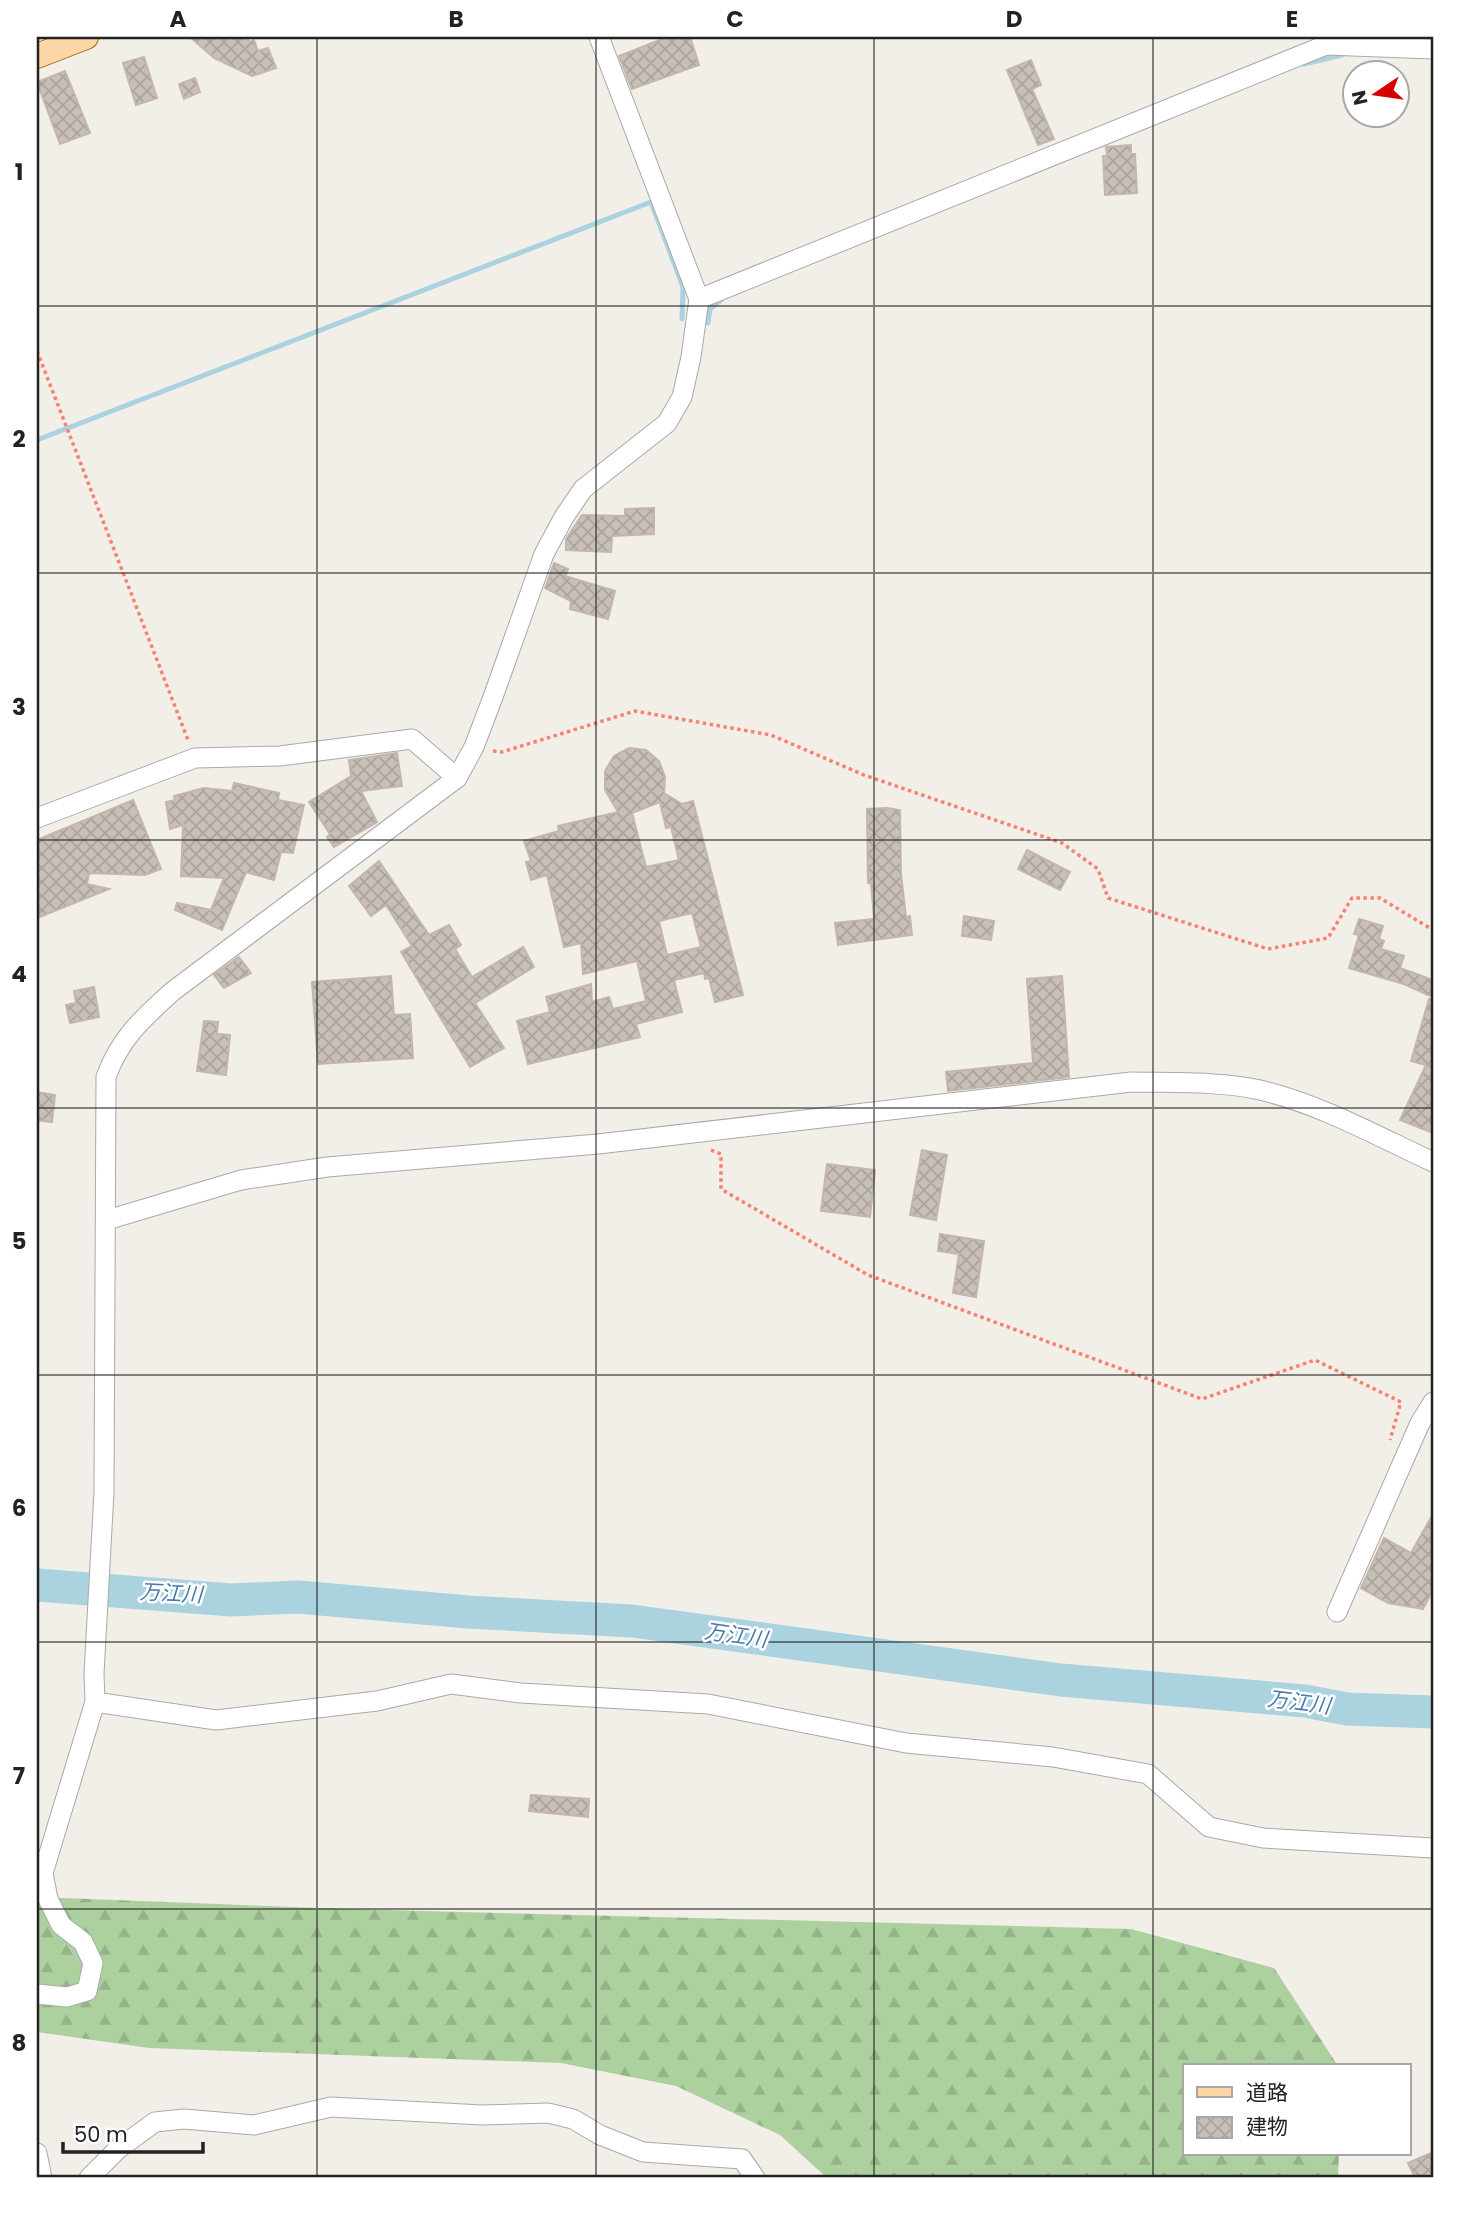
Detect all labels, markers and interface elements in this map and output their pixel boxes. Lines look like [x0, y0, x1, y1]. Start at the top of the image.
text: A [170, 3, 187, 35]
text: B [448, 3, 464, 35]
text: C [726, 3, 744, 35]
text: D [1006, 3, 1022, 35]
text: E [1286, 3, 1298, 35]
north arrow [1340, 60, 1410, 130]
text: N [1345, 88, 1375, 108]
text: 1 [15, 156, 23, 188]
text: 2 [12, 423, 26, 455]
text: 3 [12, 691, 26, 723]
text: 4 [11, 958, 27, 990]
text: 5 [12, 1225, 26, 1257]
text: 6 [12, 1492, 26, 1524]
water label: 万江川 [139, 1577, 205, 1609]
water label: 万江川 [703, 1616, 771, 1654]
water label: 万江川 [1266, 1684, 1334, 1720]
text: 7 [13, 1760, 25, 1792]
text: 8 [12, 2027, 26, 2059]
legend [1183, 2064, 1410, 2156]
text: 道路 [1246, 2078, 1288, 2107]
scale bar [63, 2110, 203, 2154]
text: 建物 [1246, 2112, 1288, 2141]
text: 50 m [74, 2120, 128, 2149]

